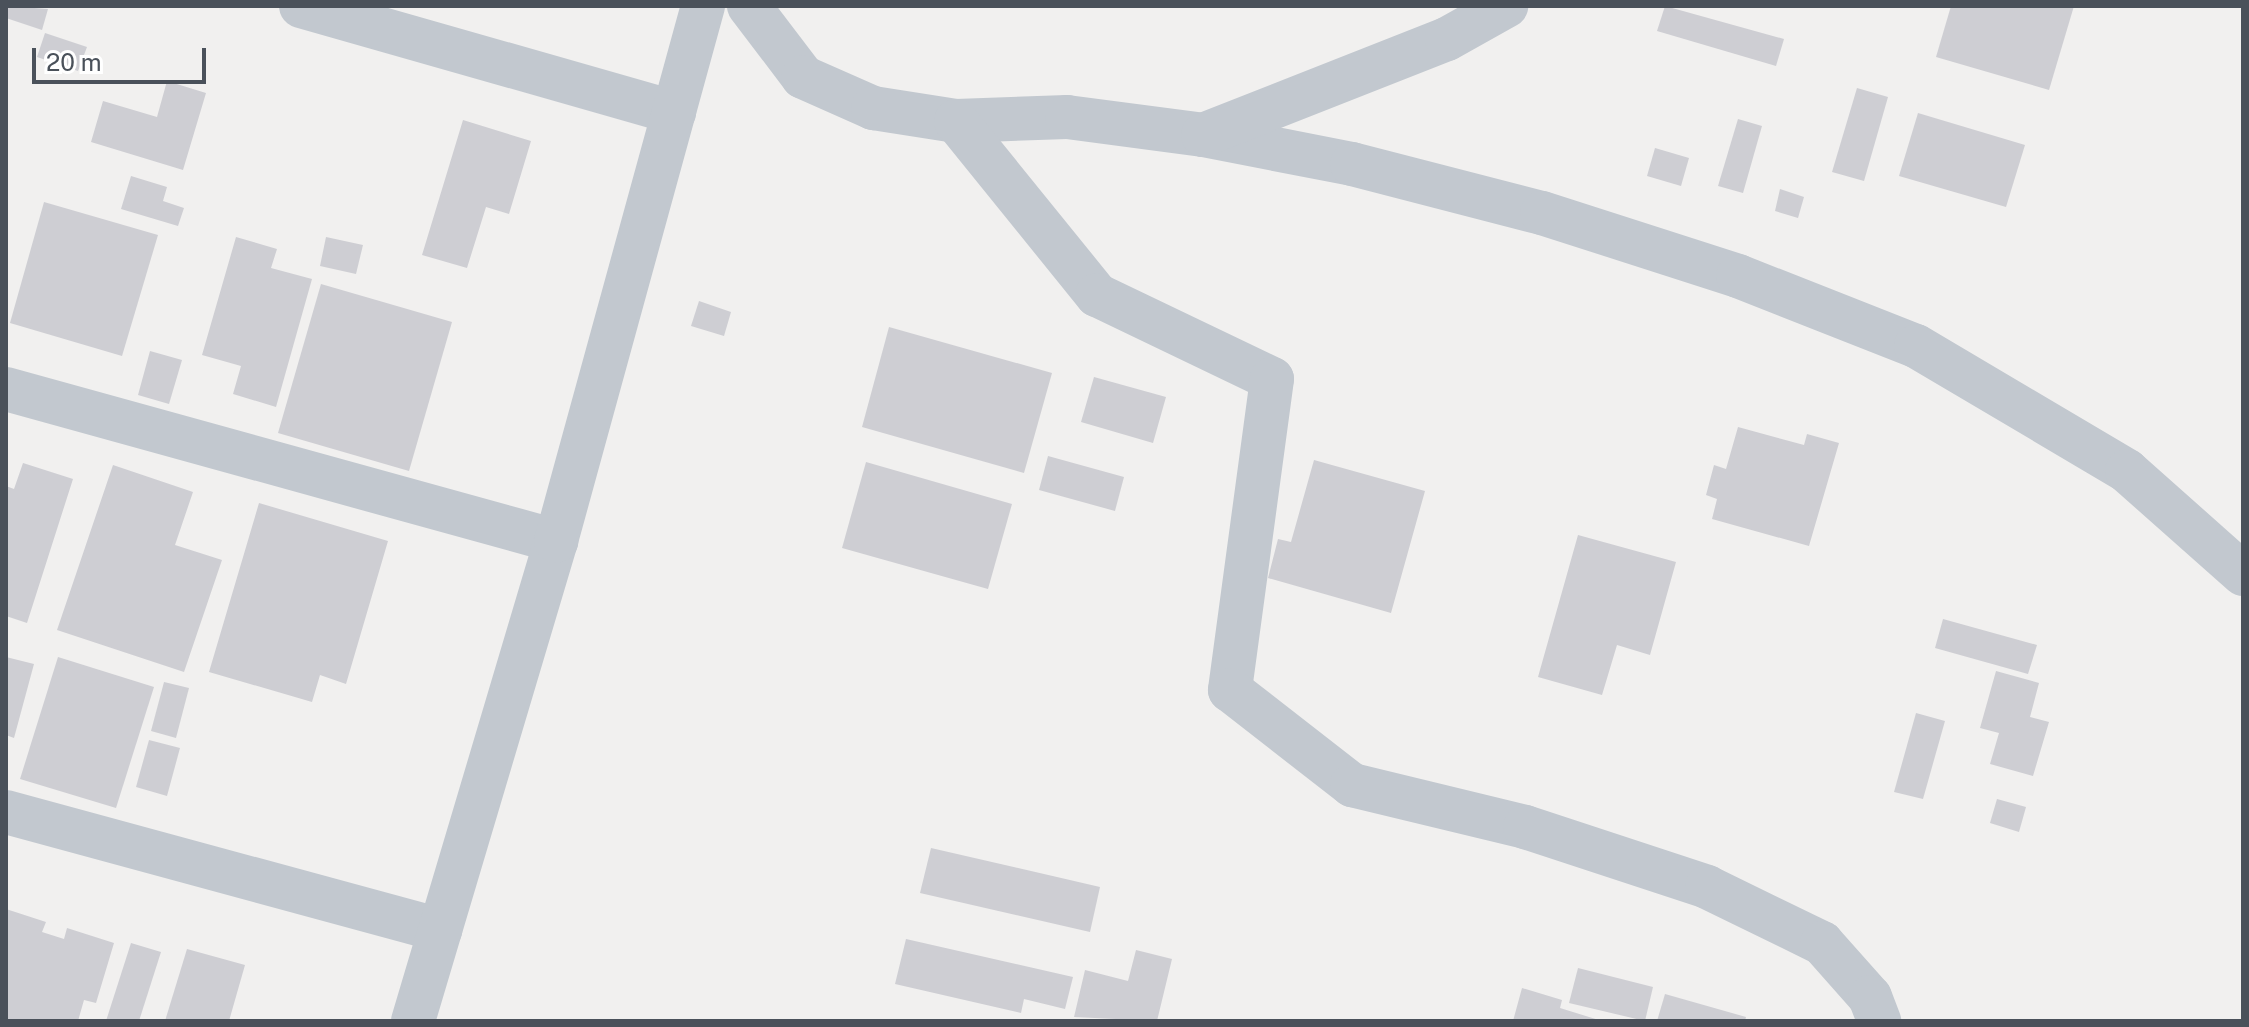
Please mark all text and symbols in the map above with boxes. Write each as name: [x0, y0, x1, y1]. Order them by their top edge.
scale bar: [36, 32, 210, 82]
text: 20 m: [46, 48, 102, 76]

